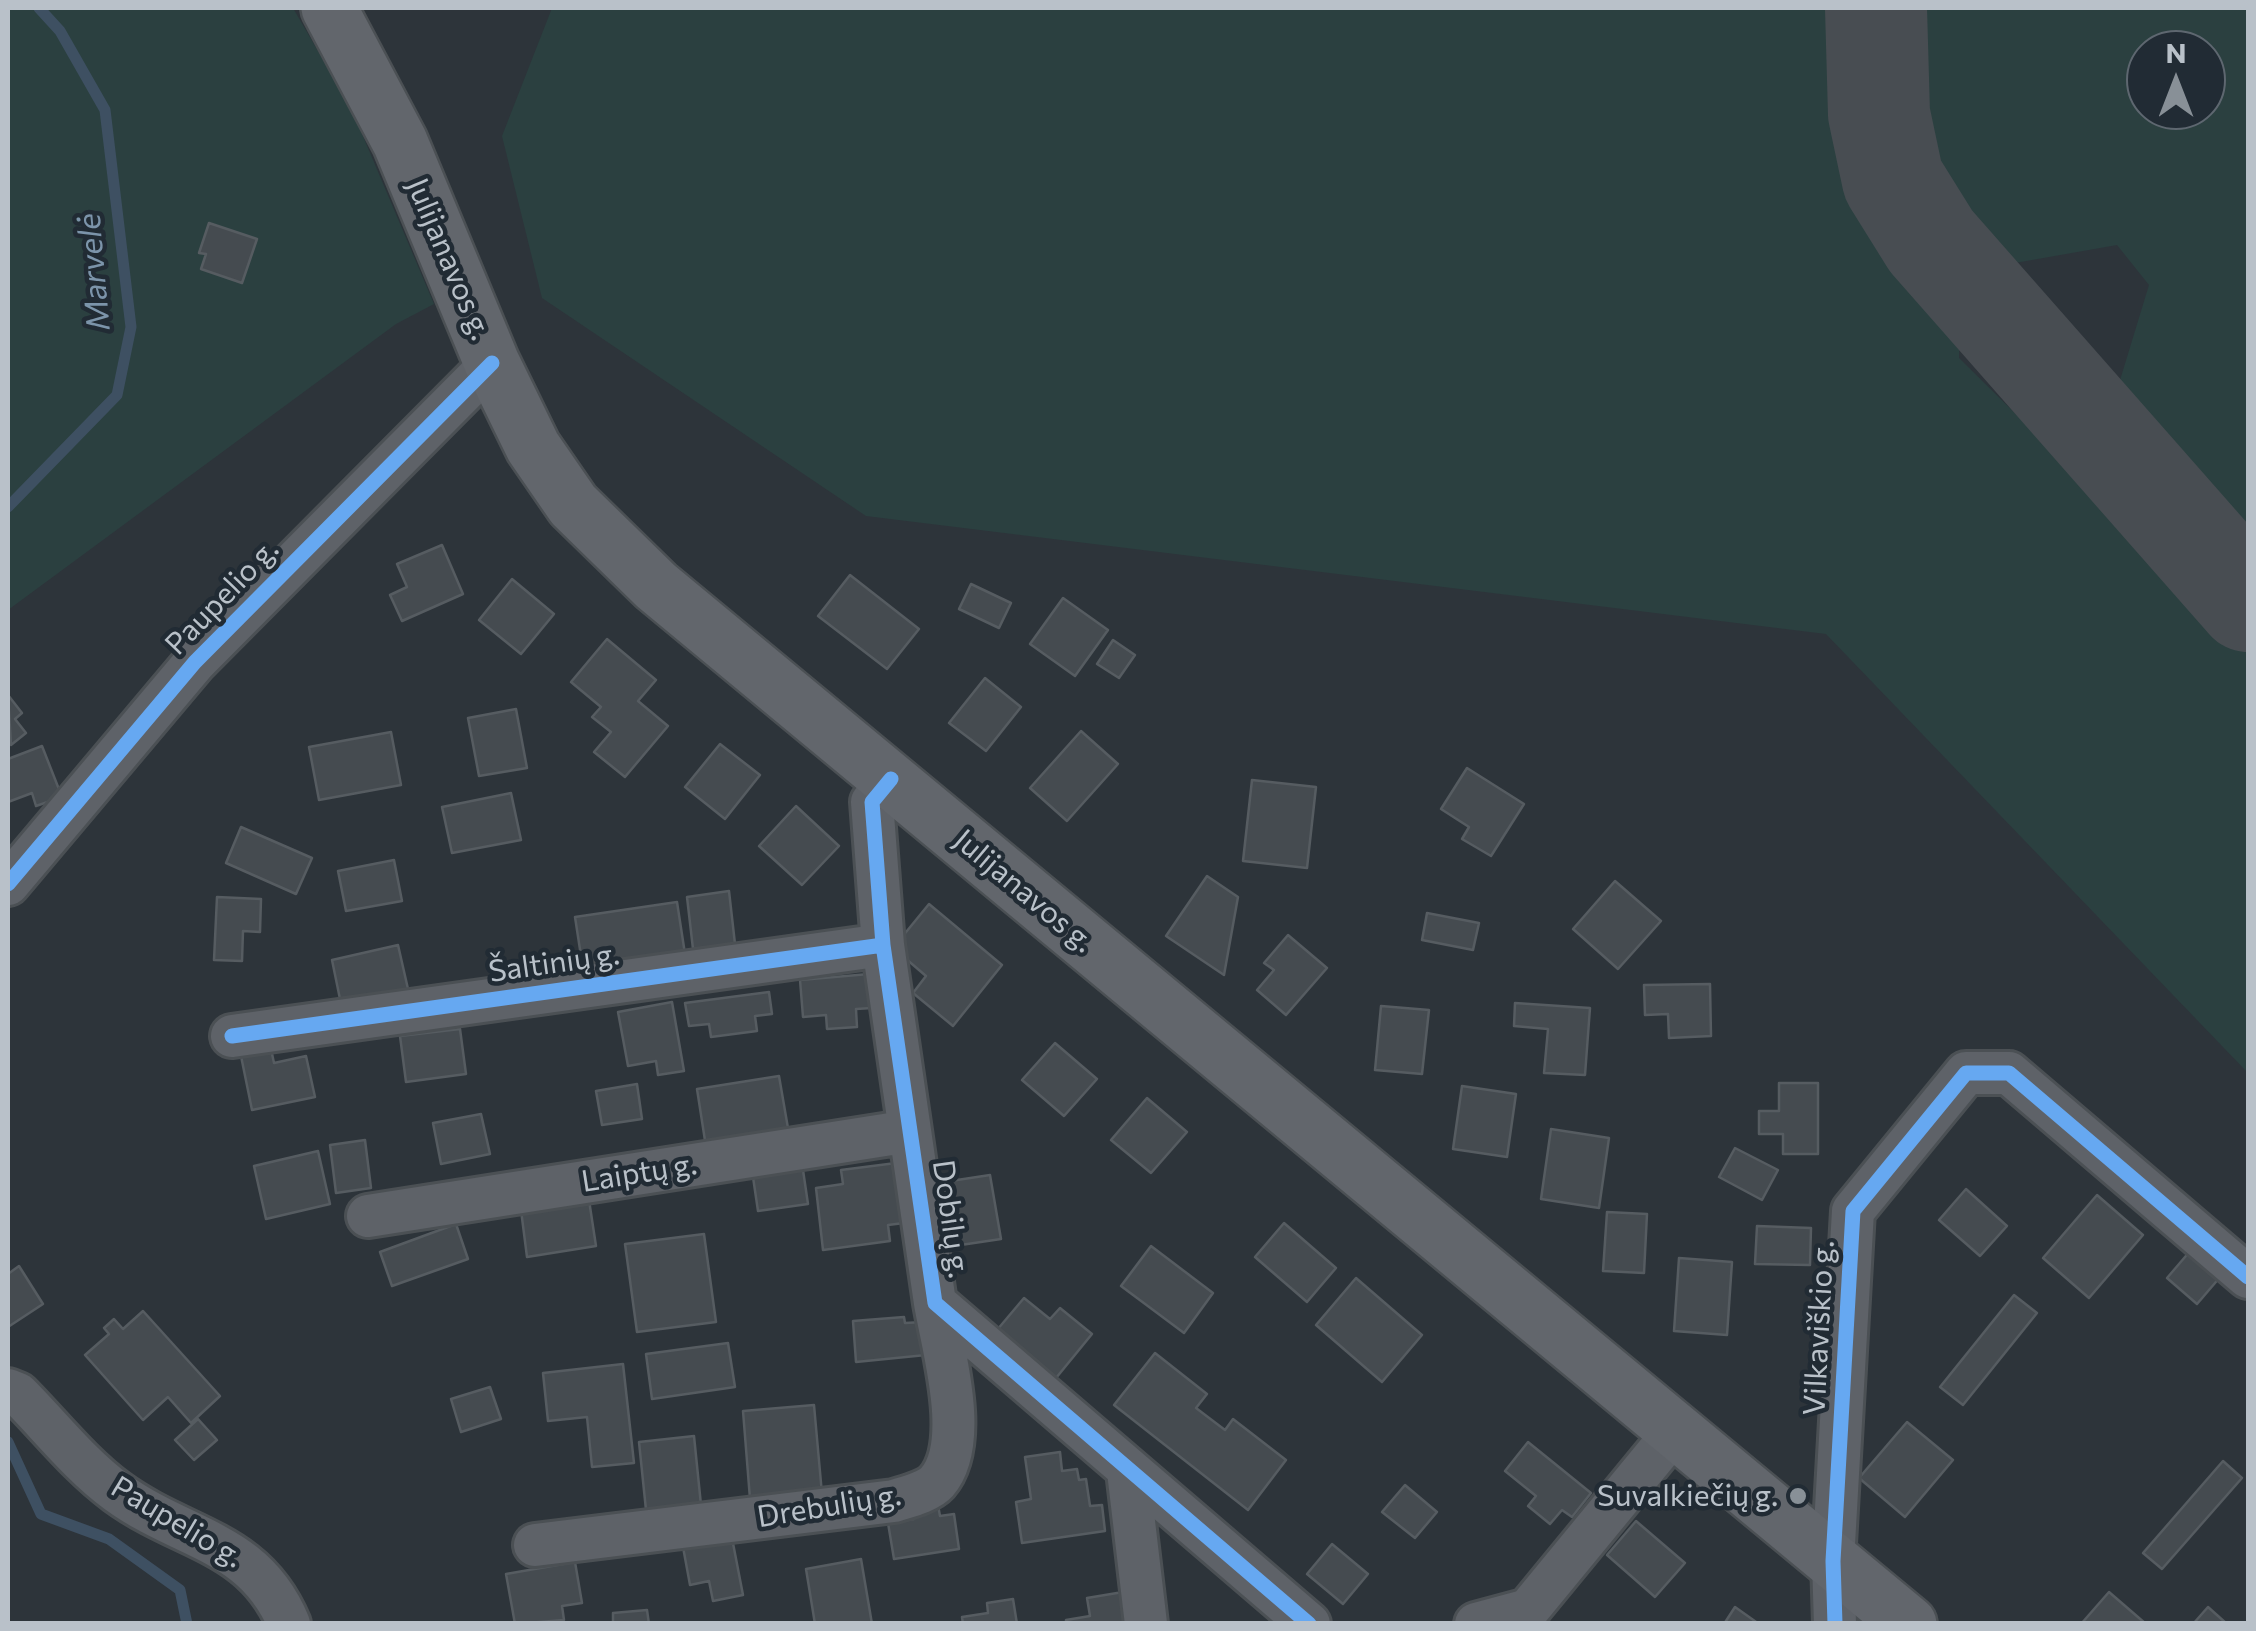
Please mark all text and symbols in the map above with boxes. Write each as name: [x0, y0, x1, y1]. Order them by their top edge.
north arrow: [2126, 30, 2226, 130]
text: N: [2166, 35, 2187, 69]
street label: Julijanavos g.: [399, 173, 499, 345]
water label: Marvelė: [70, 212, 118, 332]
street label: Paupelio g.: [158, 532, 286, 662]
street label: Julijanavos g.: [947, 822, 1101, 960]
street label: Šaltinių g.: [486, 936, 622, 990]
street label: Laiptų g.: [579, 1146, 699, 1200]
street label: Dobilų g.: [925, 1158, 977, 1280]
street label: Vilkaviškio g.: [1796, 1240, 1842, 1416]
street label: Paupelio g.: [105, 1469, 249, 1575]
street label: Drebulių g.: [755, 1477, 903, 1535]
place label: Suvalkiečių g.: [1597, 1478, 1778, 1514]
marker: Suvalkiečių g.: [1787, 1485, 1809, 1507]

